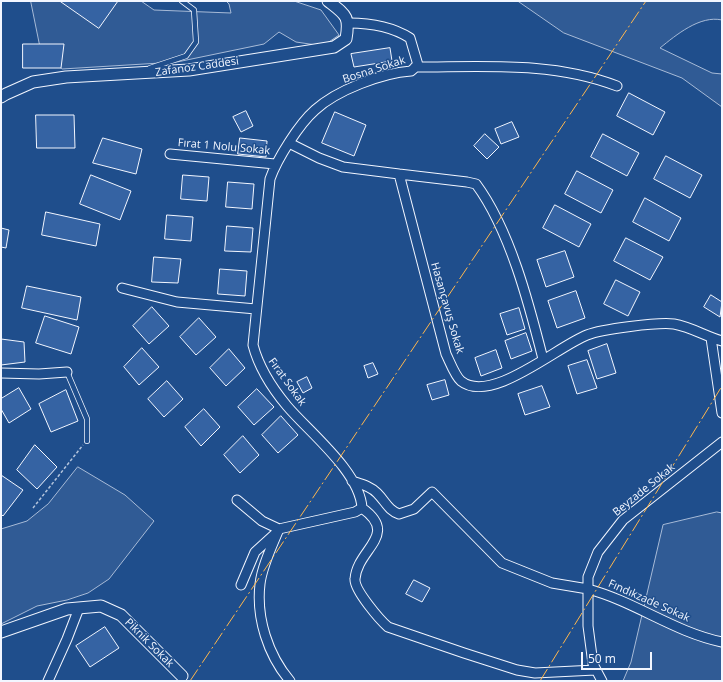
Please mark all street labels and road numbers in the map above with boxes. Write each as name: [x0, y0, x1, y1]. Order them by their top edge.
street label: Bosna Sokak: [341, 54, 407, 86]
street label: Zafanoz Caddesi: [154, 55, 240, 79]
street label: Fırat 1 Nolu Sokak: [177, 136, 271, 158]
street label: Hasançavuş Sokak: [428, 261, 466, 355]
street label: Fırat Sokak: [265, 355, 309, 409]
street label: Beyzade Sokak: [610, 461, 678, 519]
street label: Fındıkzade Sokak: [606, 577, 692, 625]
street label: Piknik Sokak: [122, 616, 176, 670]

